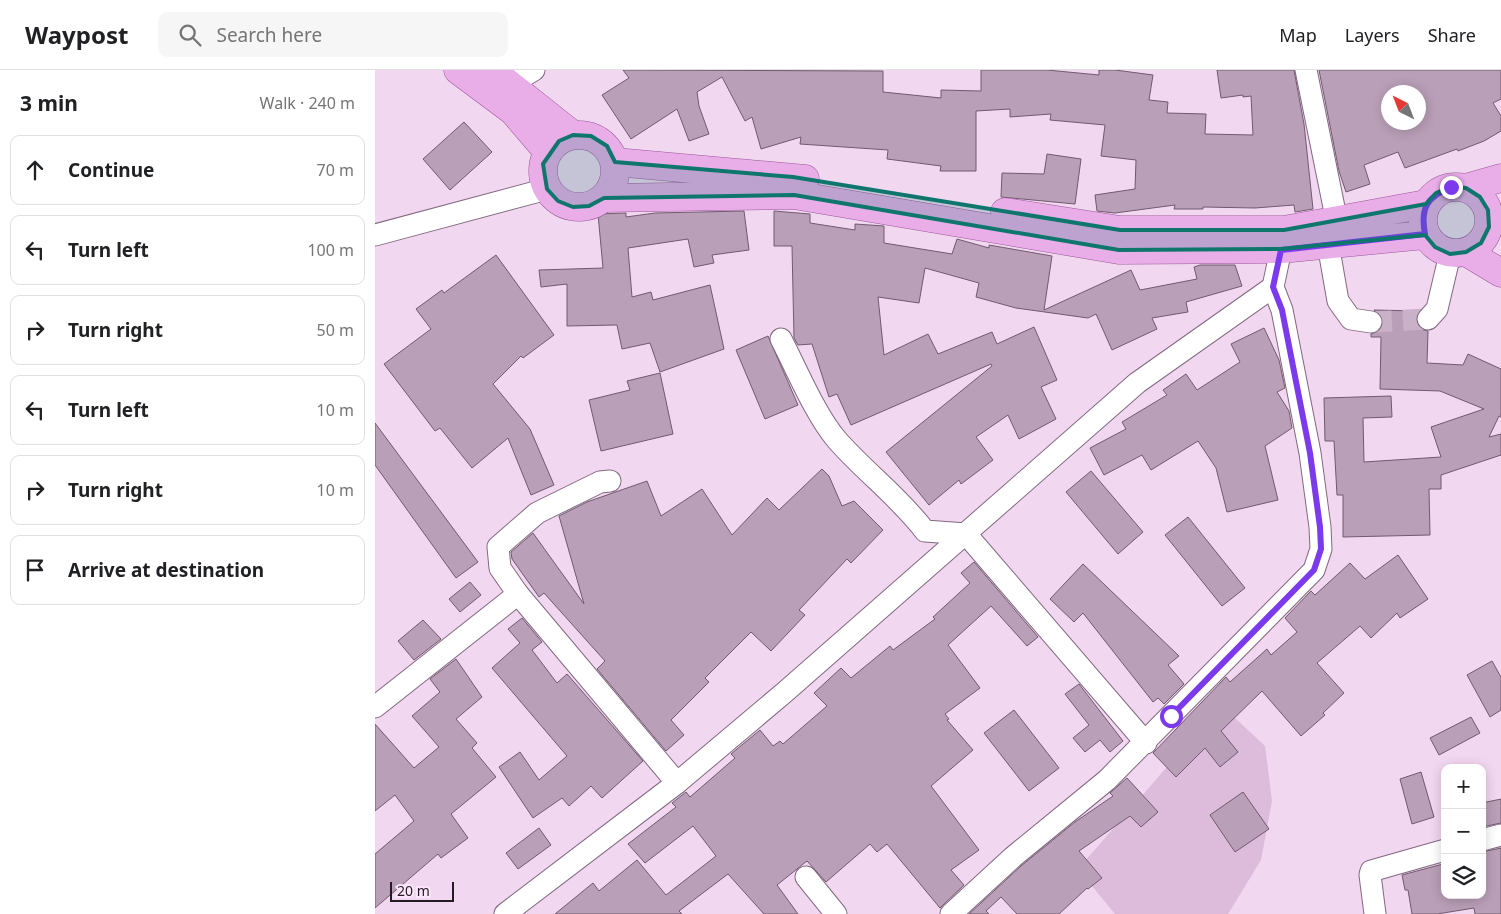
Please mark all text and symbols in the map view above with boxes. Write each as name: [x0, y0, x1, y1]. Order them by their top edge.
search box: [158, 12, 508, 57]
text: Waypost: [25, 18, 128, 51]
icon: search: [176, 21, 204, 49]
text: Search here: [216, 22, 322, 48]
text: Map: [1279, 23, 1317, 47]
text: Layers: [1345, 23, 1400, 47]
text: Share: [1428, 23, 1476, 47]
north arrow: [1381, 85, 1426, 130]
text: 3 min: [20, 89, 78, 117]
text: Walk · 240 m: [260, 92, 355, 114]
icon: ahead: [21, 156, 49, 184]
text: Continue: [68, 157, 154, 183]
text: 70 m: [317, 159, 354, 181]
route end: [1440, 176, 1463, 199]
icon: left: [21, 236, 49, 264]
text: Turn left: [68, 237, 149, 263]
text: 100 m: [307, 239, 354, 261]
icon: right: [21, 316, 49, 344]
text: Turn right: [68, 317, 163, 343]
text: 50 m: [317, 319, 354, 341]
icon: left: [21, 396, 49, 424]
text: Turn left: [68, 397, 149, 423]
text: 10 m: [317, 399, 354, 421]
icon: right: [21, 476, 49, 504]
text: Turn right: [68, 477, 163, 503]
text: 10 m: [317, 479, 354, 501]
icon: arrive: [21, 556, 49, 584]
text: Arrive at destination: [68, 557, 264, 583]
route start: [1160, 705, 1183, 728]
map controls: [1441, 764, 1486, 899]
button: +: [1441, 764, 1486, 809]
button: −: [1441, 809, 1486, 854]
button: layers: [1441, 854, 1486, 899]
scale bar: [390, 879, 454, 902]
text: 20 m: [397, 881, 430, 900]

